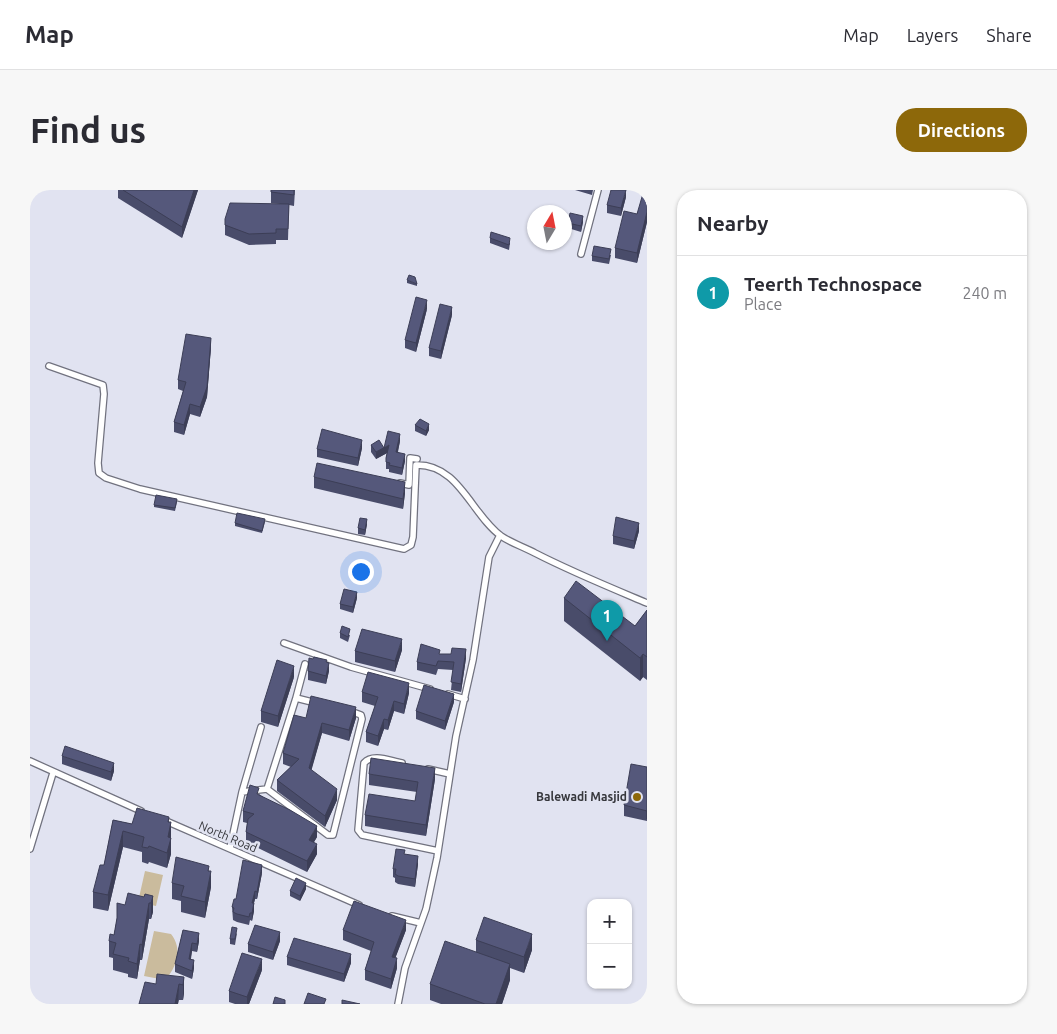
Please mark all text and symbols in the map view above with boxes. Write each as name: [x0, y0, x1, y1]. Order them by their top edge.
text: Map: [25, 21, 74, 48]
text: Map: [843, 25, 879, 45]
text: Layers: [907, 25, 958, 45]
text: Share: [986, 25, 1032, 45]
button: Directions: [896, 108, 1027, 152]
text: Find us: [30, 110, 146, 150]
north arrow: [527, 205, 572, 250]
text: Nearby: [697, 211, 768, 235]
text: Teerth Technospace: [744, 273, 922, 295]
text: 1: [708, 284, 718, 302]
text: 240 m: [962, 284, 1007, 302]
text: Place: [744, 295, 782, 313]
your location: [348, 559, 374, 585]
pin: 1: [591, 600, 623, 641]
place label: Balewadi Masjid: [536, 790, 627, 803]
marker: Balewadi Masjid: [631, 791, 643, 803]
street label: North Road: [197, 818, 259, 855]
map controls: [587, 899, 632, 989]
button: +: [587, 899, 632, 944]
button: −: [587, 944, 632, 989]

